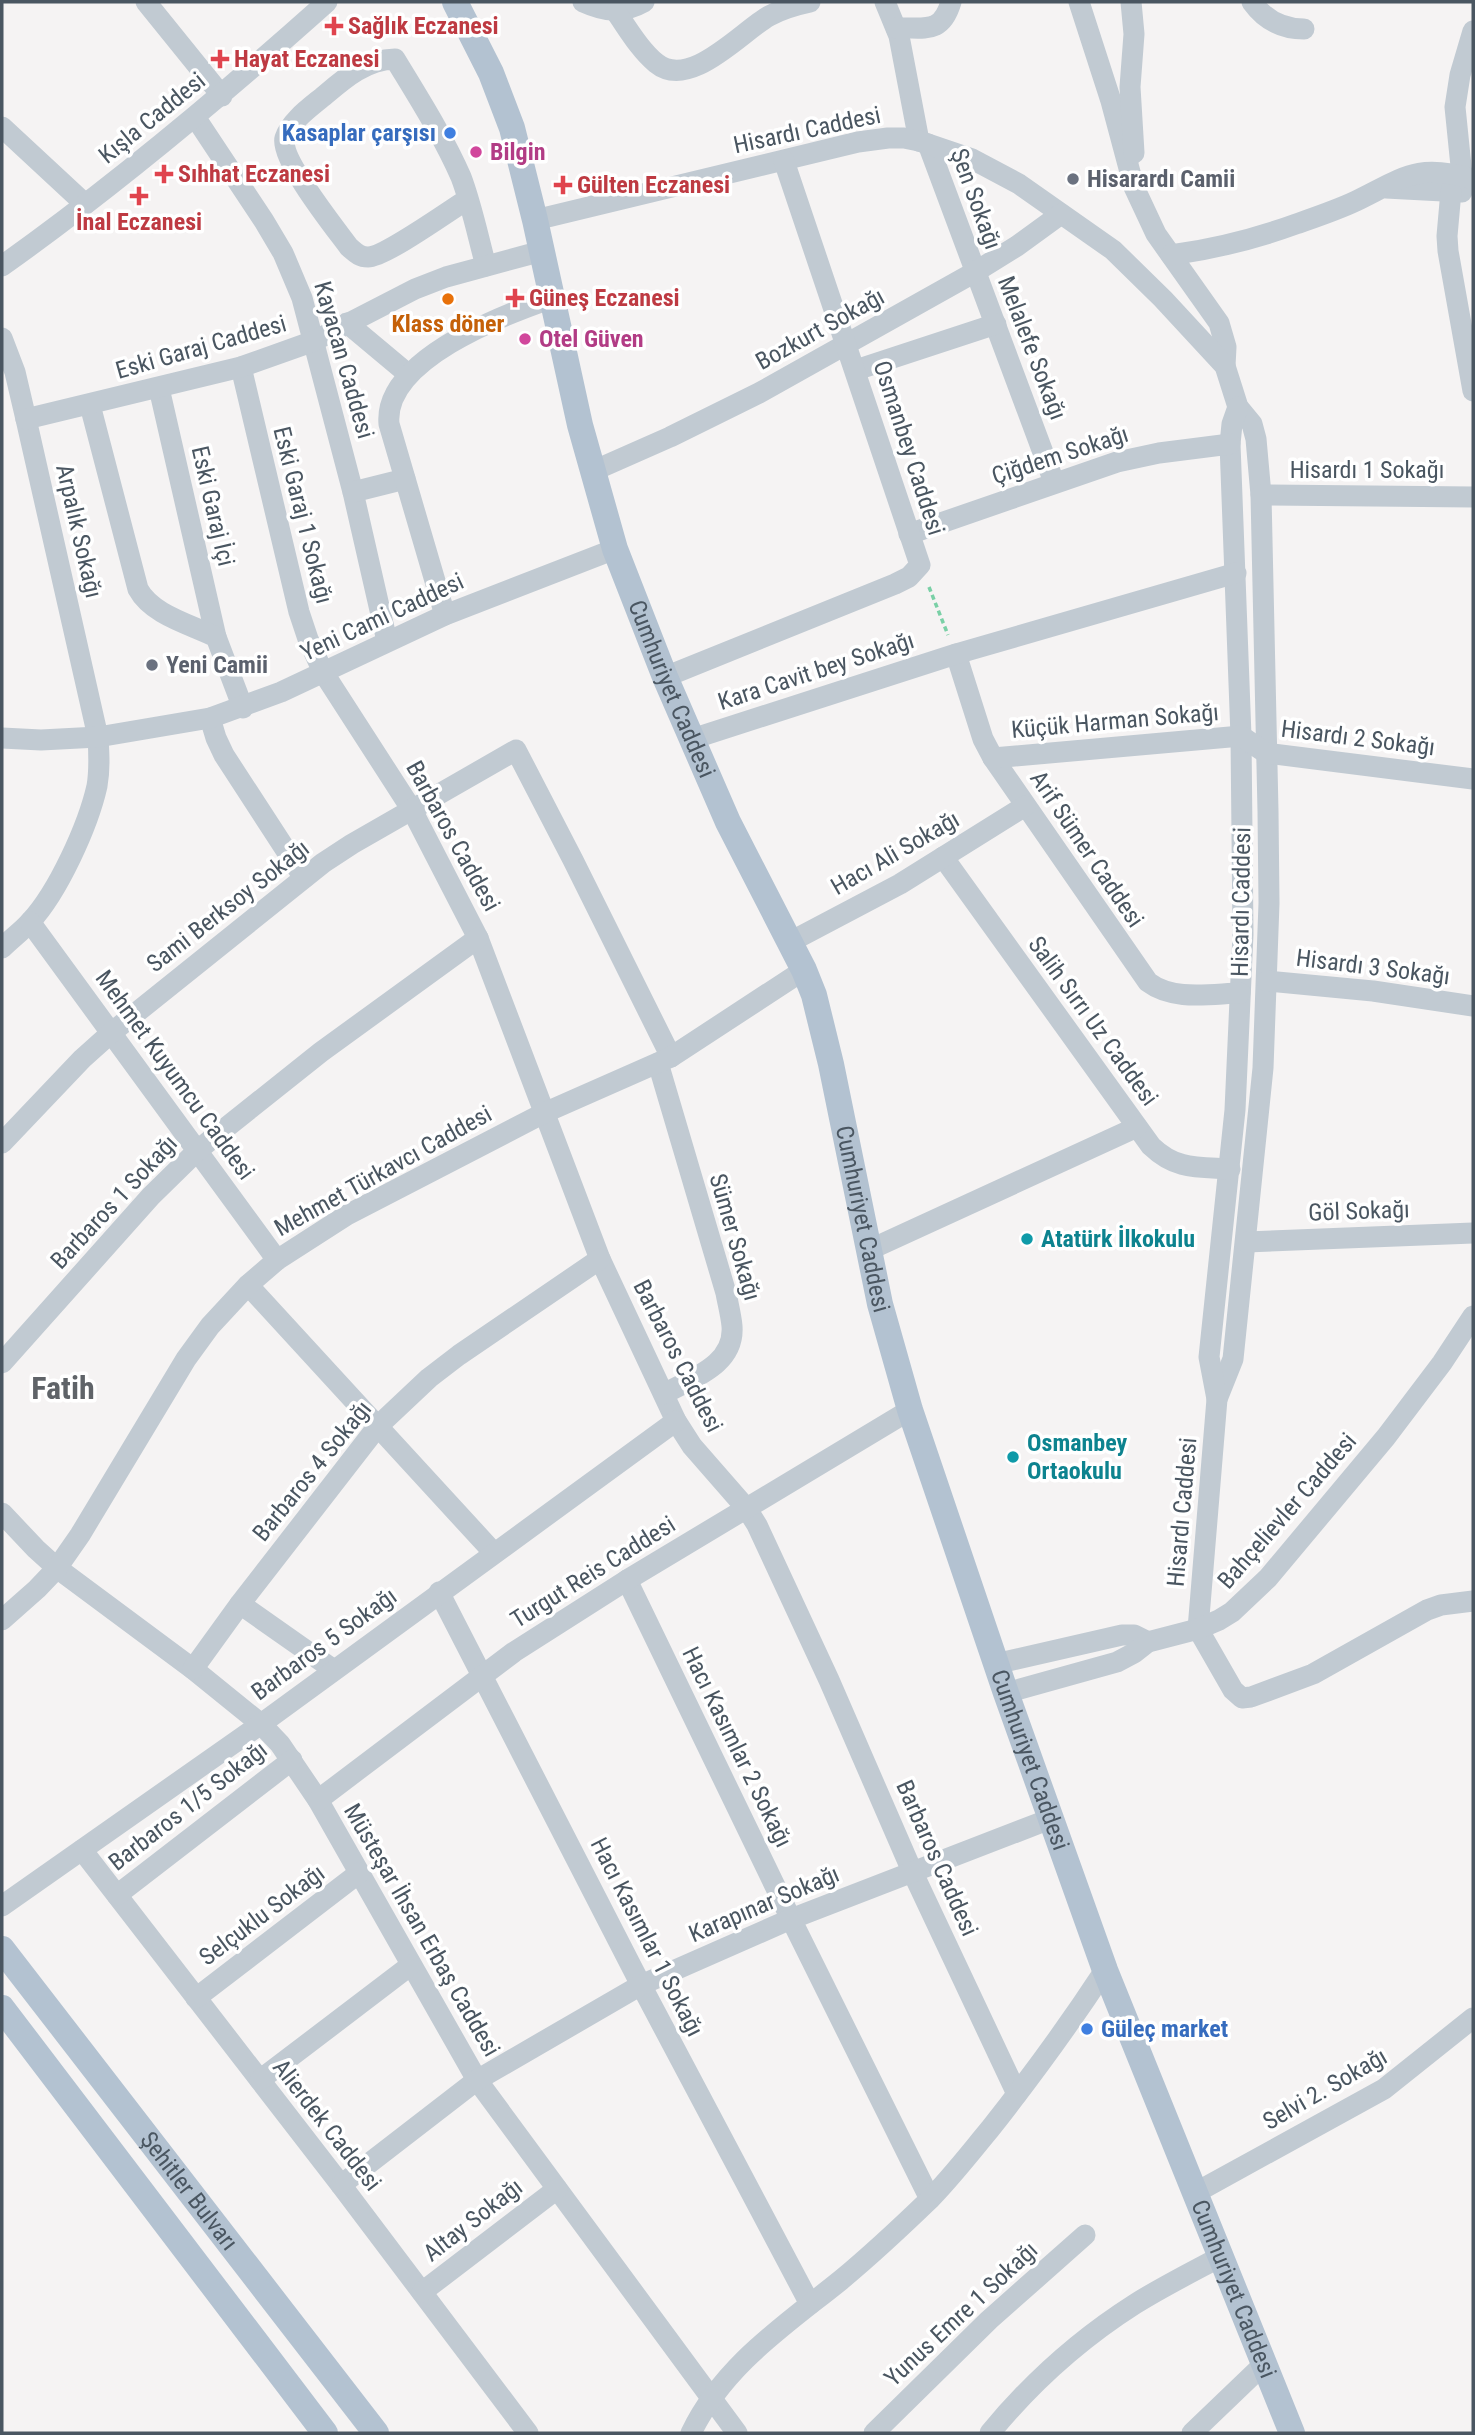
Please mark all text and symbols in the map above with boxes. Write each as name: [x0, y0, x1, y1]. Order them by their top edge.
place label: Sağlık Eczanesi: [348, 12, 499, 40]
marker: Sağlık Eczanesi: [326, 18, 342, 34]
place label: Hayat Eczanesi: [234, 45, 380, 73]
marker: Hayat Eczanesi: [212, 51, 228, 67]
street label: Kışla Caddesi: [93, 67, 211, 169]
street label: Hisardı Caddesi: [731, 101, 883, 159]
place label: Kasaplar çarşısı: [282, 119, 436, 147]
marker: Kasaplar çarşısı: [442, 125, 458, 141]
place label: Bilgin: [490, 138, 546, 166]
marker: Bilgin: [468, 144, 484, 160]
street label: Şen Sokağı: [945, 145, 1007, 253]
place label: Sıhhat Eczanesi: [178, 160, 330, 188]
place label: Hisarardı Camii: [1087, 165, 1235, 193]
marker: Sıhhat Eczanesi: [156, 166, 172, 182]
place label: Gülten Eczanesi: [577, 171, 730, 199]
marker: Hisarardı Camii: [1065, 171, 1081, 187]
marker: Gülten Eczanesi: [555, 177, 571, 193]
marker: İnal Eczanesi: [131, 188, 147, 204]
place label: İnal Eczanesi: [76, 208, 202, 236]
street label: Melalefe Sokağı: [992, 272, 1072, 424]
street label: Kayacan Caddesi: [308, 278, 380, 442]
street label: Bozkurt Sokağı: [751, 282, 889, 376]
place label: Güneş Eczanesi: [529, 284, 680, 312]
marker: Güneş Eczanesi: [507, 290, 523, 306]
marker: Klass döner: [440, 291, 456, 307]
street label: Eski Garaj Caddesi: [112, 309, 290, 385]
place label: Klass döner: [391, 310, 505, 338]
place label: Otel Güven: [539, 325, 644, 353]
marker: Otel Güven: [517, 331, 533, 347]
street label: Osmanbey Caddesi: [868, 357, 950, 539]
street label: Çiğdem Sokağı: [988, 420, 1132, 490]
street label: Eski Garaj 1 Sokağı: [267, 424, 339, 606]
street label: Eski Garaj İçi: [186, 443, 240, 569]
street label: Hisardı 1 Sokağı: [1290, 456, 1444, 484]
street label: Arpalık Sokağı: [50, 461, 108, 601]
street label: Yeni Cami Caddesi: [296, 567, 468, 667]
street label: Cumhuriyet Caddesi: [622, 596, 721, 782]
street label: Kara Cavit bey Sokağı: [714, 626, 918, 716]
place label: Yeni Camii: [166, 651, 268, 679]
marker: Yeni Camii: [144, 657, 160, 673]
street label: Küçük Harman Sokağı: [1010, 698, 1220, 744]
street label: Hisardı 2 Sokağı: [1280, 715, 1436, 761]
street label: Barbaros Caddesi: [400, 756, 506, 916]
street label: Arif Sümer Caddesi: [1024, 765, 1150, 933]
street label: Hacı Ali Sokağı: [826, 805, 964, 901]
street label: Hisardı Caddesi: [1226, 827, 1256, 977]
street label: Sami Berksoy Sokağı: [141, 834, 315, 978]
street label: Salih Sırrı Uz Caddesi: [1022, 931, 1164, 1111]
street label: Hisardı 3 Sokağı: [1295, 944, 1451, 990]
street label: Mehmet Kuyumcu Caddesi: [90, 965, 260, 1185]
street label: Mehmet Türkavcı Caddesi: [270, 1100, 496, 1242]
street label: Cumhuriyet Caddesi: [830, 1123, 896, 1315]
street label: Barbaros 1 Sokağı: [45, 1129, 183, 1275]
street label: Sümer Sokağı: [704, 1170, 766, 1304]
street label: Göl Sokağı: [1308, 1195, 1410, 1227]
place label: Atatürk İlkokulu: [1041, 1225, 1195, 1253]
marker: Atatürk İlkokulu: [1019, 1231, 1035, 1247]
street label: Barbaros Caddesi: [628, 1275, 728, 1437]
district label: Fatih: [31, 1369, 95, 1407]
street label: Barbaros 4 Sokağı: [247, 1395, 377, 1547]
street label: Bahçelievler Caddesi: [1212, 1427, 1362, 1595]
place label: Osmanbey Ortaokulu: [1027, 1429, 1128, 1485]
street label: Hisardı Caddesi: [1162, 1436, 1202, 1588]
marker: Osmanbey Ortaokulu: [1005, 1449, 1021, 1465]
street label: Turgut Reis Caddesi: [506, 1510, 680, 1634]
street label: Barbaros 5 Sokağı: [246, 1582, 402, 1706]
street label: Hacı Kasımlar 2 Sokağı: [676, 1642, 798, 1852]
street label: Cumhuriyet Caddesi: [985, 1666, 1075, 1854]
street label: Barbaros 1/5 Sokağı: [103, 1735, 273, 1877]
street label: Barbaros Caddesi: [890, 1776, 984, 1940]
street label: Müsteşar İhsan Erbaş Caddesi: [338, 1799, 506, 2061]
street label: Hacı Kasımlar 1 Sokağı: [585, 1833, 709, 2041]
street label: Selçuklu Sokağı: [194, 1859, 330, 1971]
street label: Karapınar Sokağı: [685, 1860, 843, 1948]
place label: Güleç market: [1101, 2015, 1228, 2043]
marker: Güleç market: [1079, 2021, 1095, 2037]
street label: Selvi 2. Sokağı: [1258, 2042, 1392, 2136]
street label: Alierdek Caddesi: [267, 2054, 387, 2196]
street label: Şehitler Bulvarı: [135, 2126, 244, 2256]
street label: Altay Sokağı: [418, 2173, 528, 2267]
street label: Cumhuriyet Caddesi: [1185, 2196, 1282, 2382]
street label: Yunus Emre 1 Sokağı: [879, 2236, 1043, 2392]

